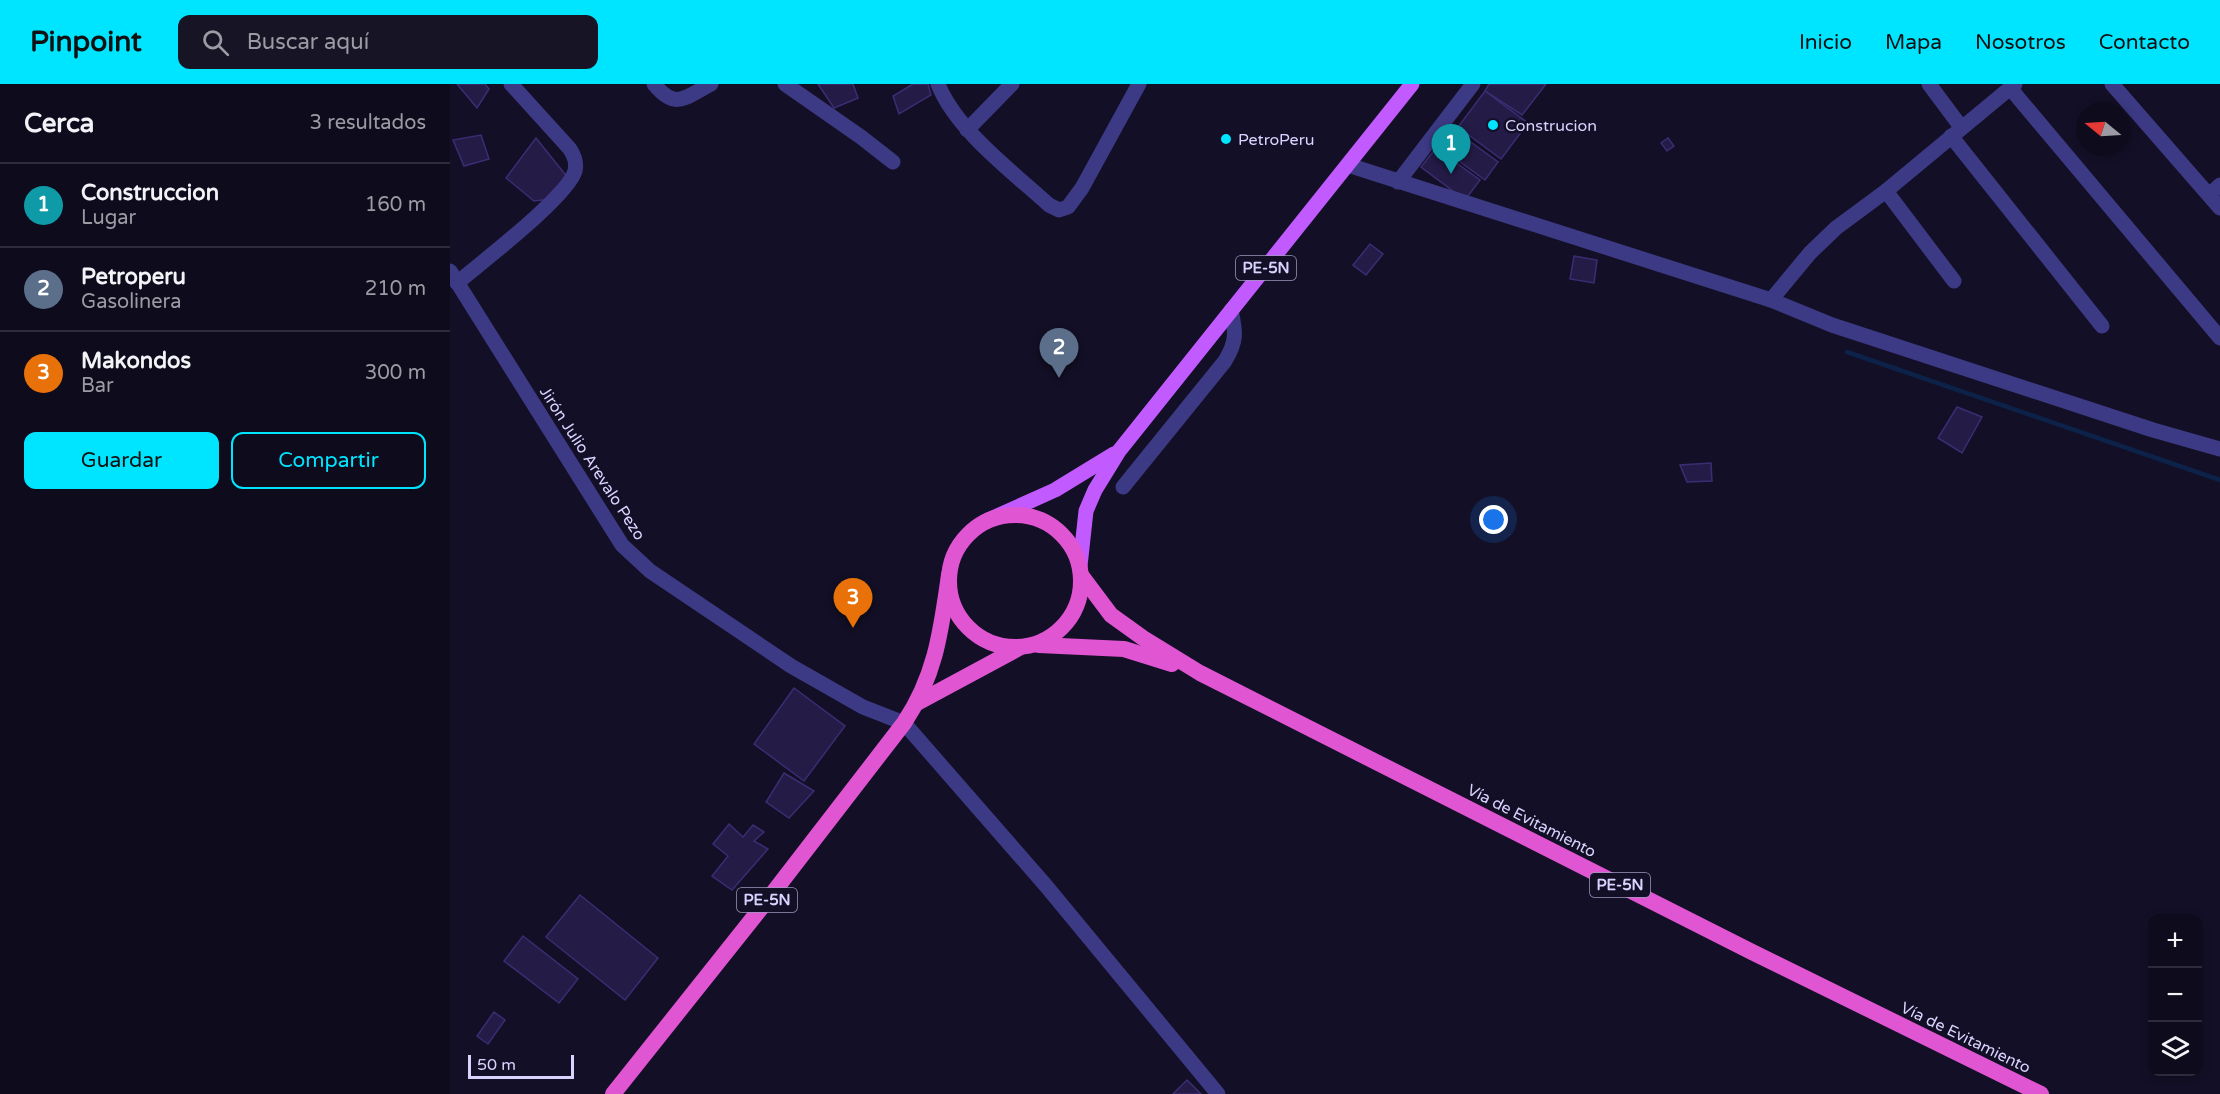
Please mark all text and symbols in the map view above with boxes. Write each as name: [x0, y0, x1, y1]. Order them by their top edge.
search box: [178, 15, 598, 69]
text: Pinpoint: [30, 25, 142, 59]
icon: search: [199, 26, 232, 59]
text: Buscar aquí: [247, 29, 369, 55]
text: Inicio: [1799, 30, 1852, 55]
text: Mapa: [1885, 30, 1942, 55]
text: Nosotros: [1975, 30, 2066, 55]
text: Contacto: [2099, 30, 2190, 55]
north arrow: [2076, 102, 2130, 156]
text: Cerca: [24, 108, 94, 139]
text: 3 resultados: [310, 111, 426, 135]
place label: Construcion: [1505, 116, 1597, 136]
marker: Construcion: [1486, 118, 1500, 132]
pin: 1: [1432, 124, 1470, 174]
place label: PetroPeru: [1238, 130, 1315, 150]
marker: PetroPeru: [1219, 132, 1233, 146]
text: Construccion: [81, 180, 219, 206]
text: 1: [37, 193, 50, 217]
text: 160 m: [365, 193, 426, 217]
text: Lugar: [81, 206, 136, 230]
road number: PE-5N: [1236, 256, 1296, 280]
text: Petroperu: [81, 264, 186, 290]
text: 2: [37, 277, 50, 301]
text: 210 m: [365, 277, 426, 301]
text: Gasolinera: [81, 290, 182, 314]
pin: 2: [1040, 328, 1078, 378]
text: Makondos: [81, 348, 191, 374]
text: 3: [37, 361, 50, 385]
text: 300 m: [365, 361, 426, 385]
text: Bar: [81, 374, 114, 398]
street label: Jirón Julio Arevalo Pezo: [535, 383, 649, 544]
button: Guardar: [24, 432, 219, 489]
button: Compartir: [231, 432, 426, 489]
your location: [1479, 505, 1508, 534]
pin: 3: [834, 578, 872, 628]
street label: Vía de Evitamiento: [1464, 780, 1599, 862]
road number: PE-5N: [1590, 873, 1650, 897]
road number: PE-5N: [737, 888, 797, 912]
map controls: [2148, 914, 2202, 1076]
button: +: [2148, 914, 2202, 968]
button: −: [2148, 968, 2202, 1022]
street label: Vía de Evitamiento: [1897, 998, 2034, 1078]
button: layers: [2148, 1022, 2202, 1076]
scale bar: [468, 1052, 574, 1080]
text: 50 m: [477, 1055, 516, 1075]

